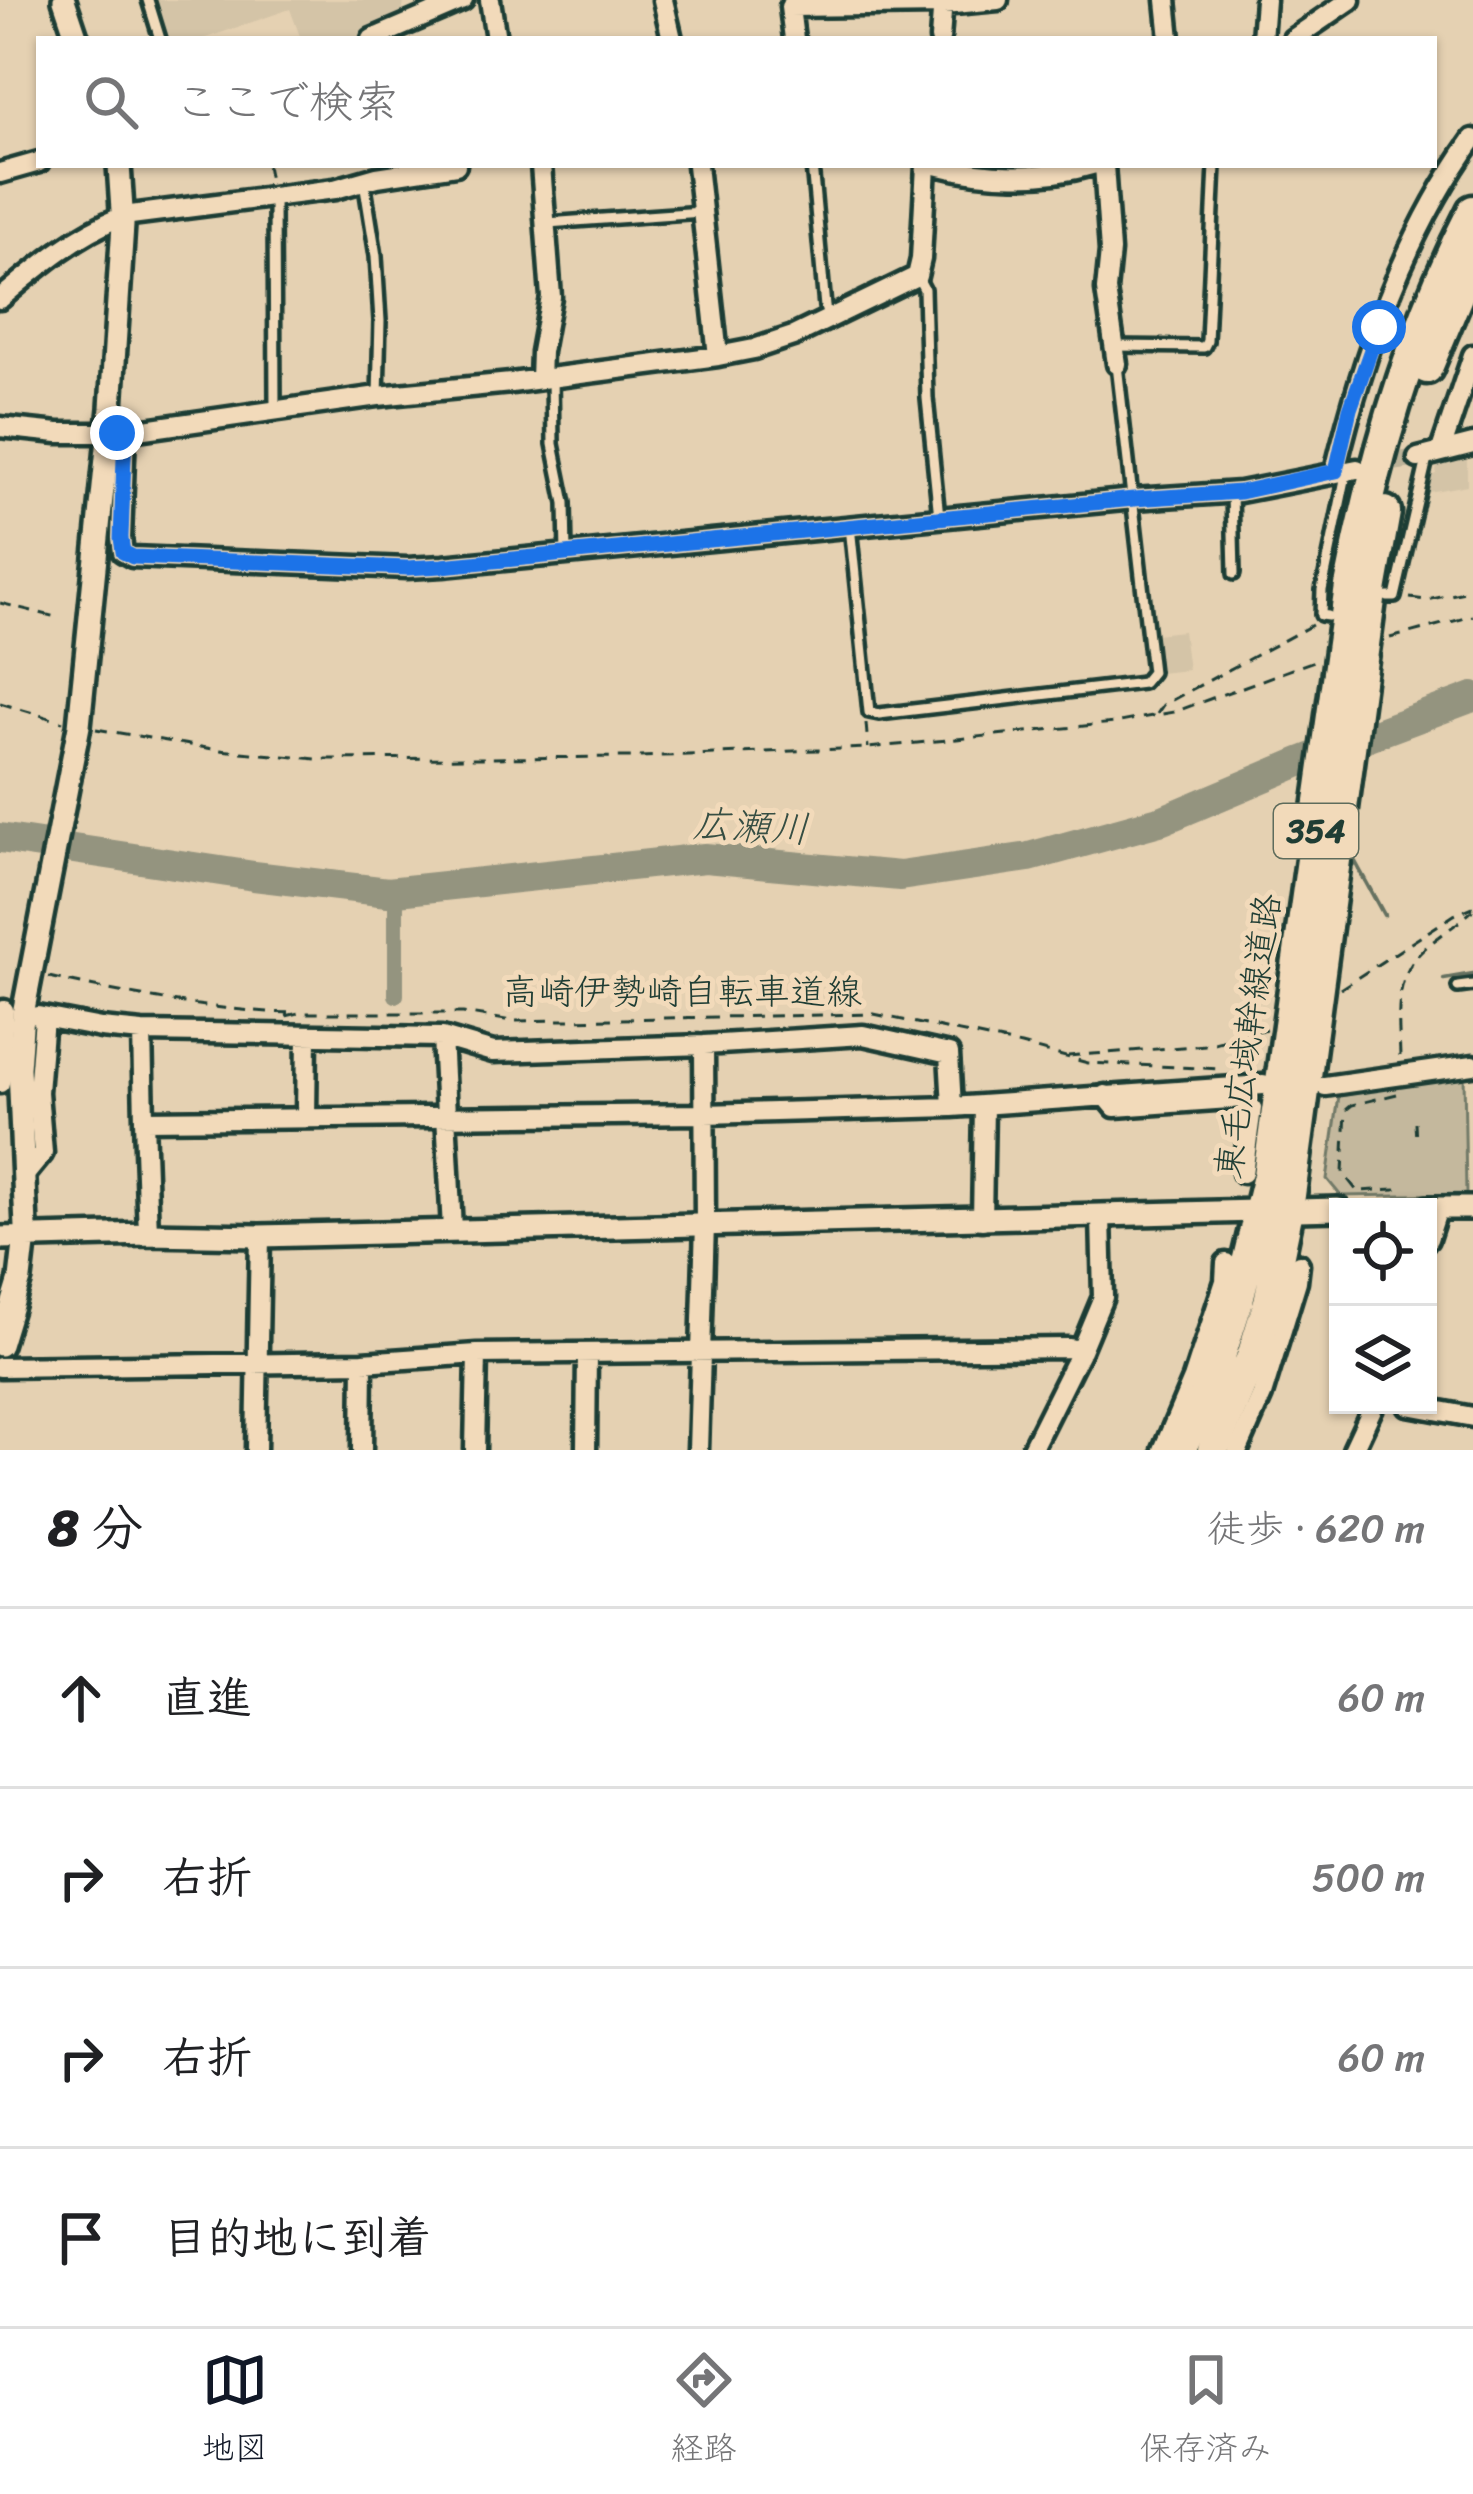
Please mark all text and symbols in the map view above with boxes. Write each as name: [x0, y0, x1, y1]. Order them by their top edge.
search box: [36, 36, 1437, 168]
text: ここで検索: [174, 62, 399, 142]
icon: search: [78, 69, 144, 135]
route start: [1352, 300, 1406, 354]
route end: [90, 406, 144, 460]
water label: 広瀬川: [691, 788, 811, 864]
road number: 354: [1274, 804, 1358, 858]
street label: 東毛広域幹線道路: [1196, 889, 1300, 1183]
street label: 高崎伊勢崎自転車道線: [502, 960, 862, 1024]
map controls: [1329, 1198, 1437, 1414]
button: locate: [1329, 1198, 1437, 1306]
button: layers: [1329, 1306, 1437, 1414]
text: 8 分: [48, 1483, 143, 1573]
text: 徒歩 · 620 m: [1207, 1494, 1425, 1563]
text: 直進: [162, 1658, 252, 1738]
text: 60 m: [1338, 1663, 1425, 1732]
icon: ahead: [48, 1665, 114, 1731]
text: 右折: [162, 1838, 252, 1918]
text: 500 m: [1312, 1843, 1425, 1912]
icon: right: [48, 1845, 114, 1911]
text: 右折: [162, 2018, 252, 2098]
text: 60 m: [1338, 2023, 1425, 2092]
icon: right: [48, 2025, 114, 2091]
text: 目的地に到着: [162, 2198, 432, 2278]
icon: arrive: [48, 2205, 114, 2271]
tab: 地図: [202, 2347, 268, 2477]
tab: 経路: [671, 2347, 737, 2477]
tab: 保存済み: [1140, 2347, 1272, 2477]

